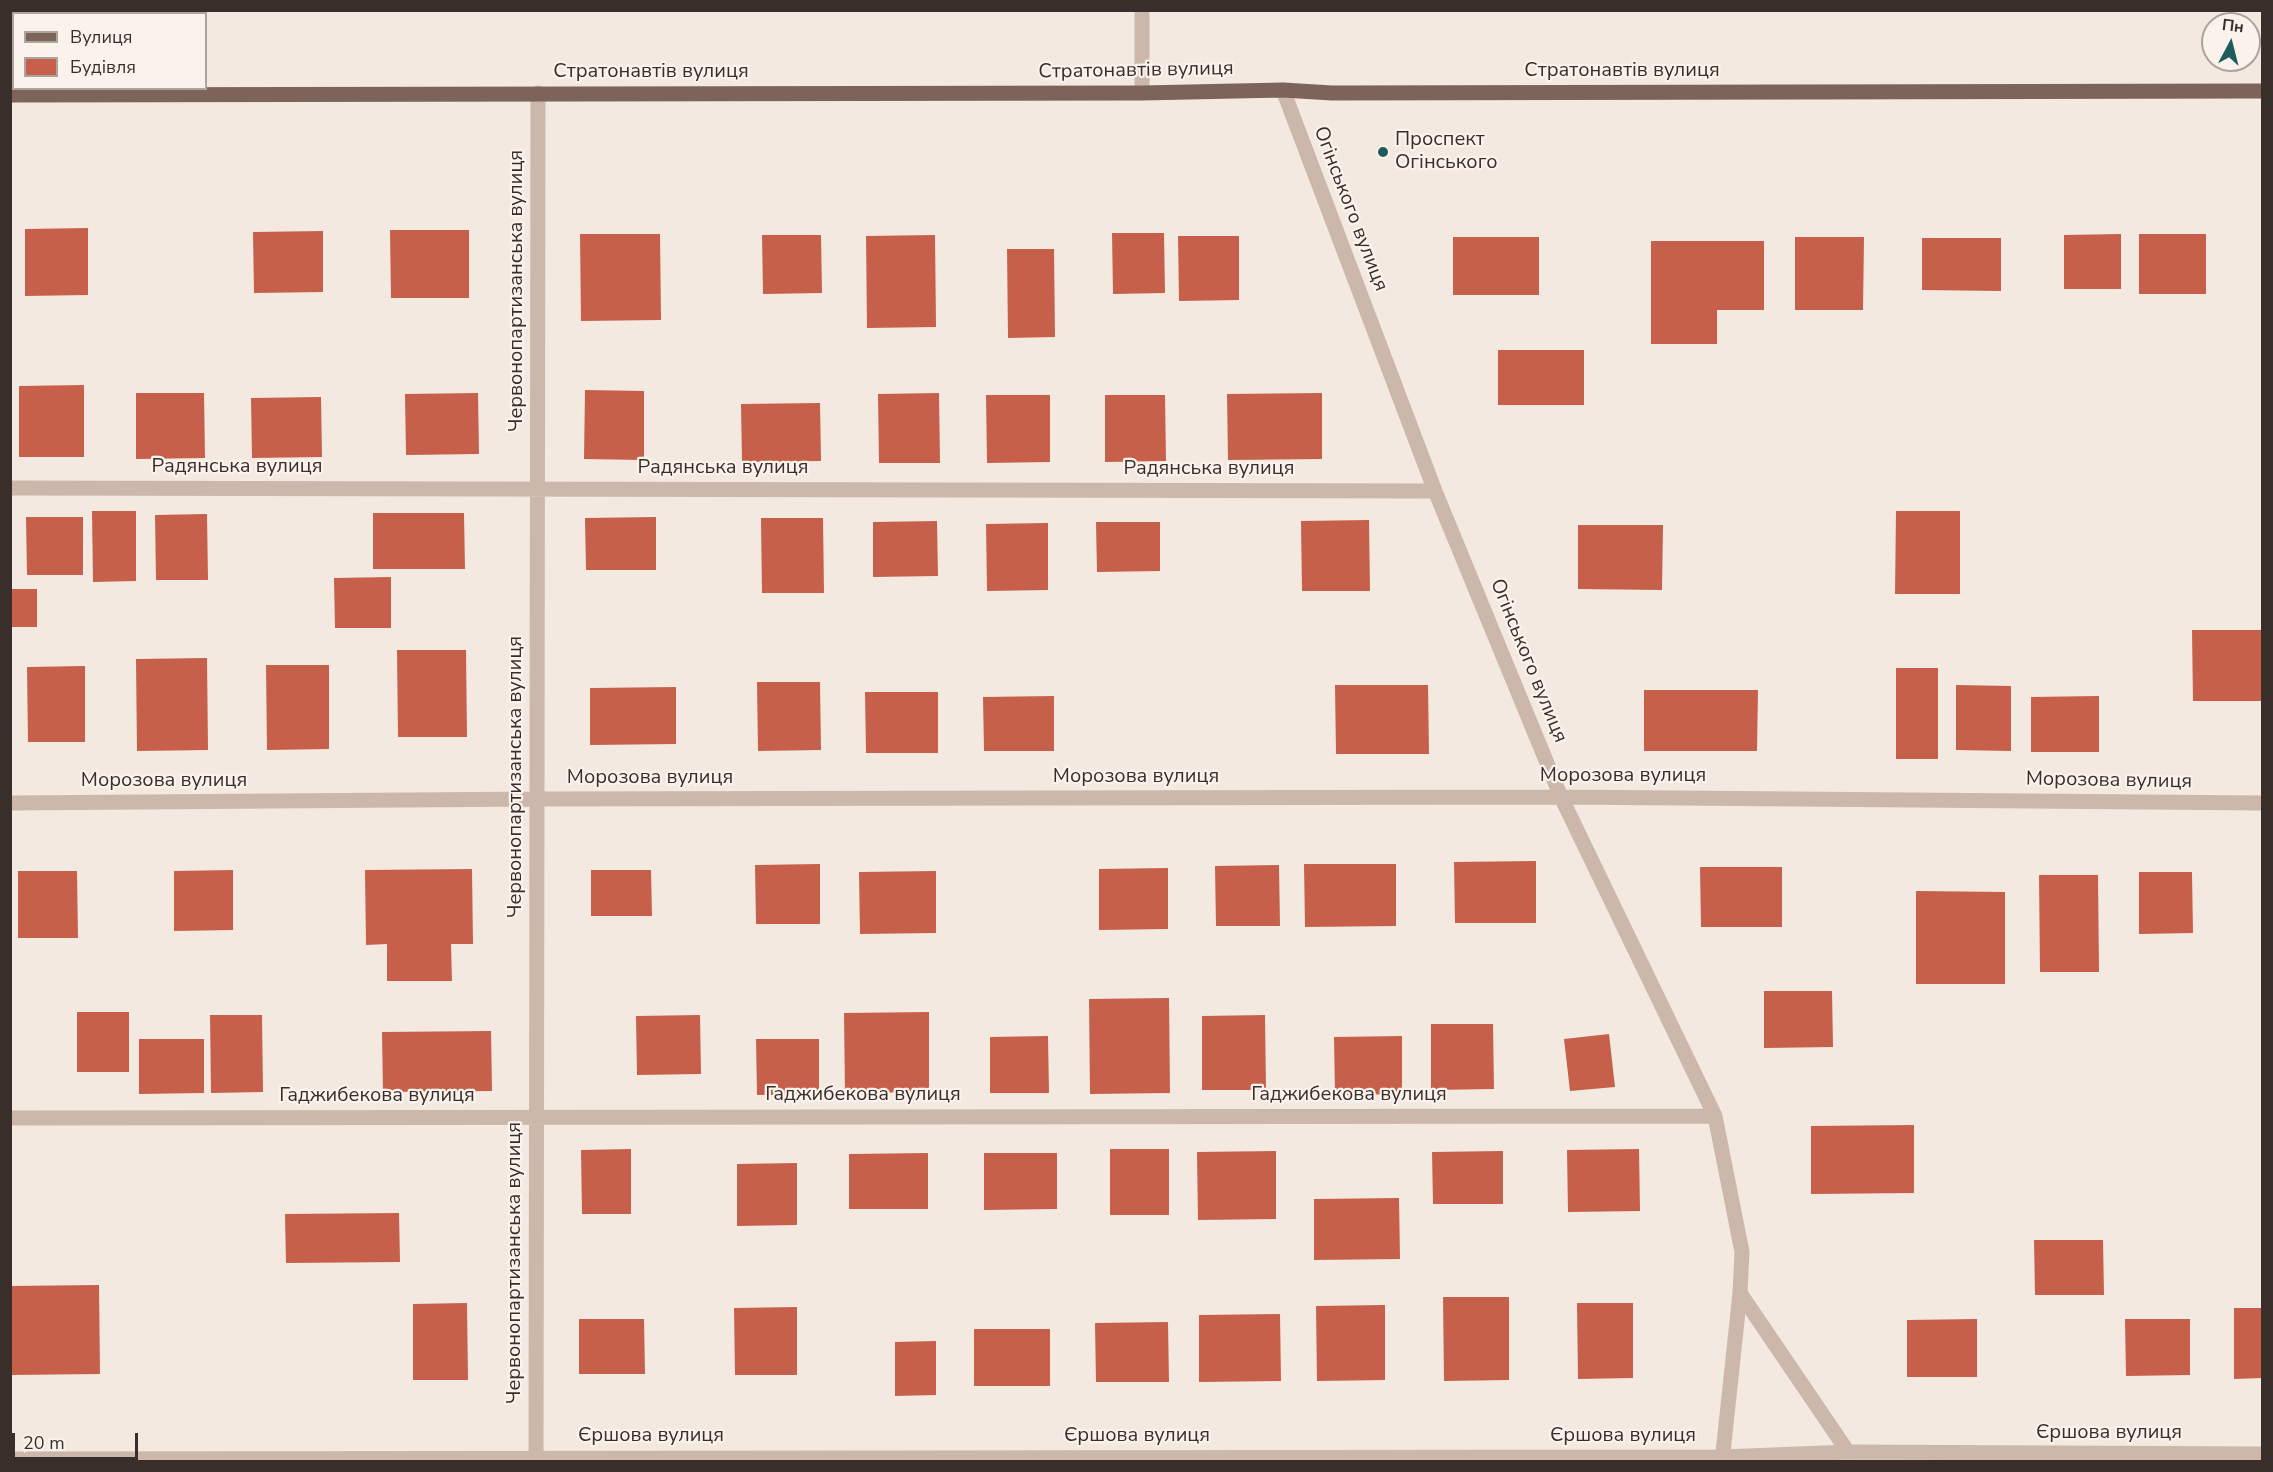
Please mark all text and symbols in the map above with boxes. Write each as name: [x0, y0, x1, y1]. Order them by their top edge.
legend: [12, 12, 207, 90]
north arrow: [2201, 12, 2261, 72]
text: Пн: [2221, 14, 2245, 38]
text: Вулиця: [70, 25, 132, 49]
text: Будівля: [70, 55, 136, 79]
street label: Стратонавтів вулиця: [1038, 57, 1234, 85]
street label: Стратонавтів вулиця: [1524, 59, 1720, 83]
street label: Стратонавтів вулиця: [553, 60, 749, 84]
street label: Огінського вулиця: [1308, 123, 1392, 295]
place label: Проспект Огінського: [1395, 128, 1498, 175]
marker: Проспект Огінського: [1376, 145, 1390, 159]
street label: Червонопартизанська вулиця: [505, 150, 529, 432]
street label: Радянська вулиця: [152, 455, 322, 479]
street label: Радянська вулиця: [638, 456, 808, 480]
street label: Радянська вулиця: [1124, 457, 1294, 481]
street label: Огінського вулиця: [1484, 576, 1572, 746]
street label: Червонопартизанська вулиця: [504, 636, 528, 918]
street label: Морозова вулиця: [1540, 764, 1706, 788]
street label: Морозова вулиця: [1053, 765, 1219, 789]
street label: Морозова вулиця: [567, 766, 733, 790]
street label: Морозова вулиця: [2026, 768, 2192, 794]
street label: Морозова вулиця: [81, 769, 247, 793]
street label: Гаджибекова вулиця: [765, 1083, 961, 1107]
street label: Гаджибекова вулиця: [1251, 1083, 1447, 1107]
street label: Гаджибекова вулиця: [279, 1084, 475, 1108]
street label: Червонопартизанська вулиця: [503, 1122, 527, 1404]
scale bar: [15, 1421, 141, 1459]
street label: Єршова вулиця: [2036, 1421, 2182, 1445]
street label: Єршова вулиця: [578, 1424, 724, 1448]
street label: Єршова вулиця: [1064, 1424, 1210, 1448]
street label: Єршова вулиця: [1550, 1424, 1696, 1448]
text: 20 m: [23, 1431, 65, 1455]

